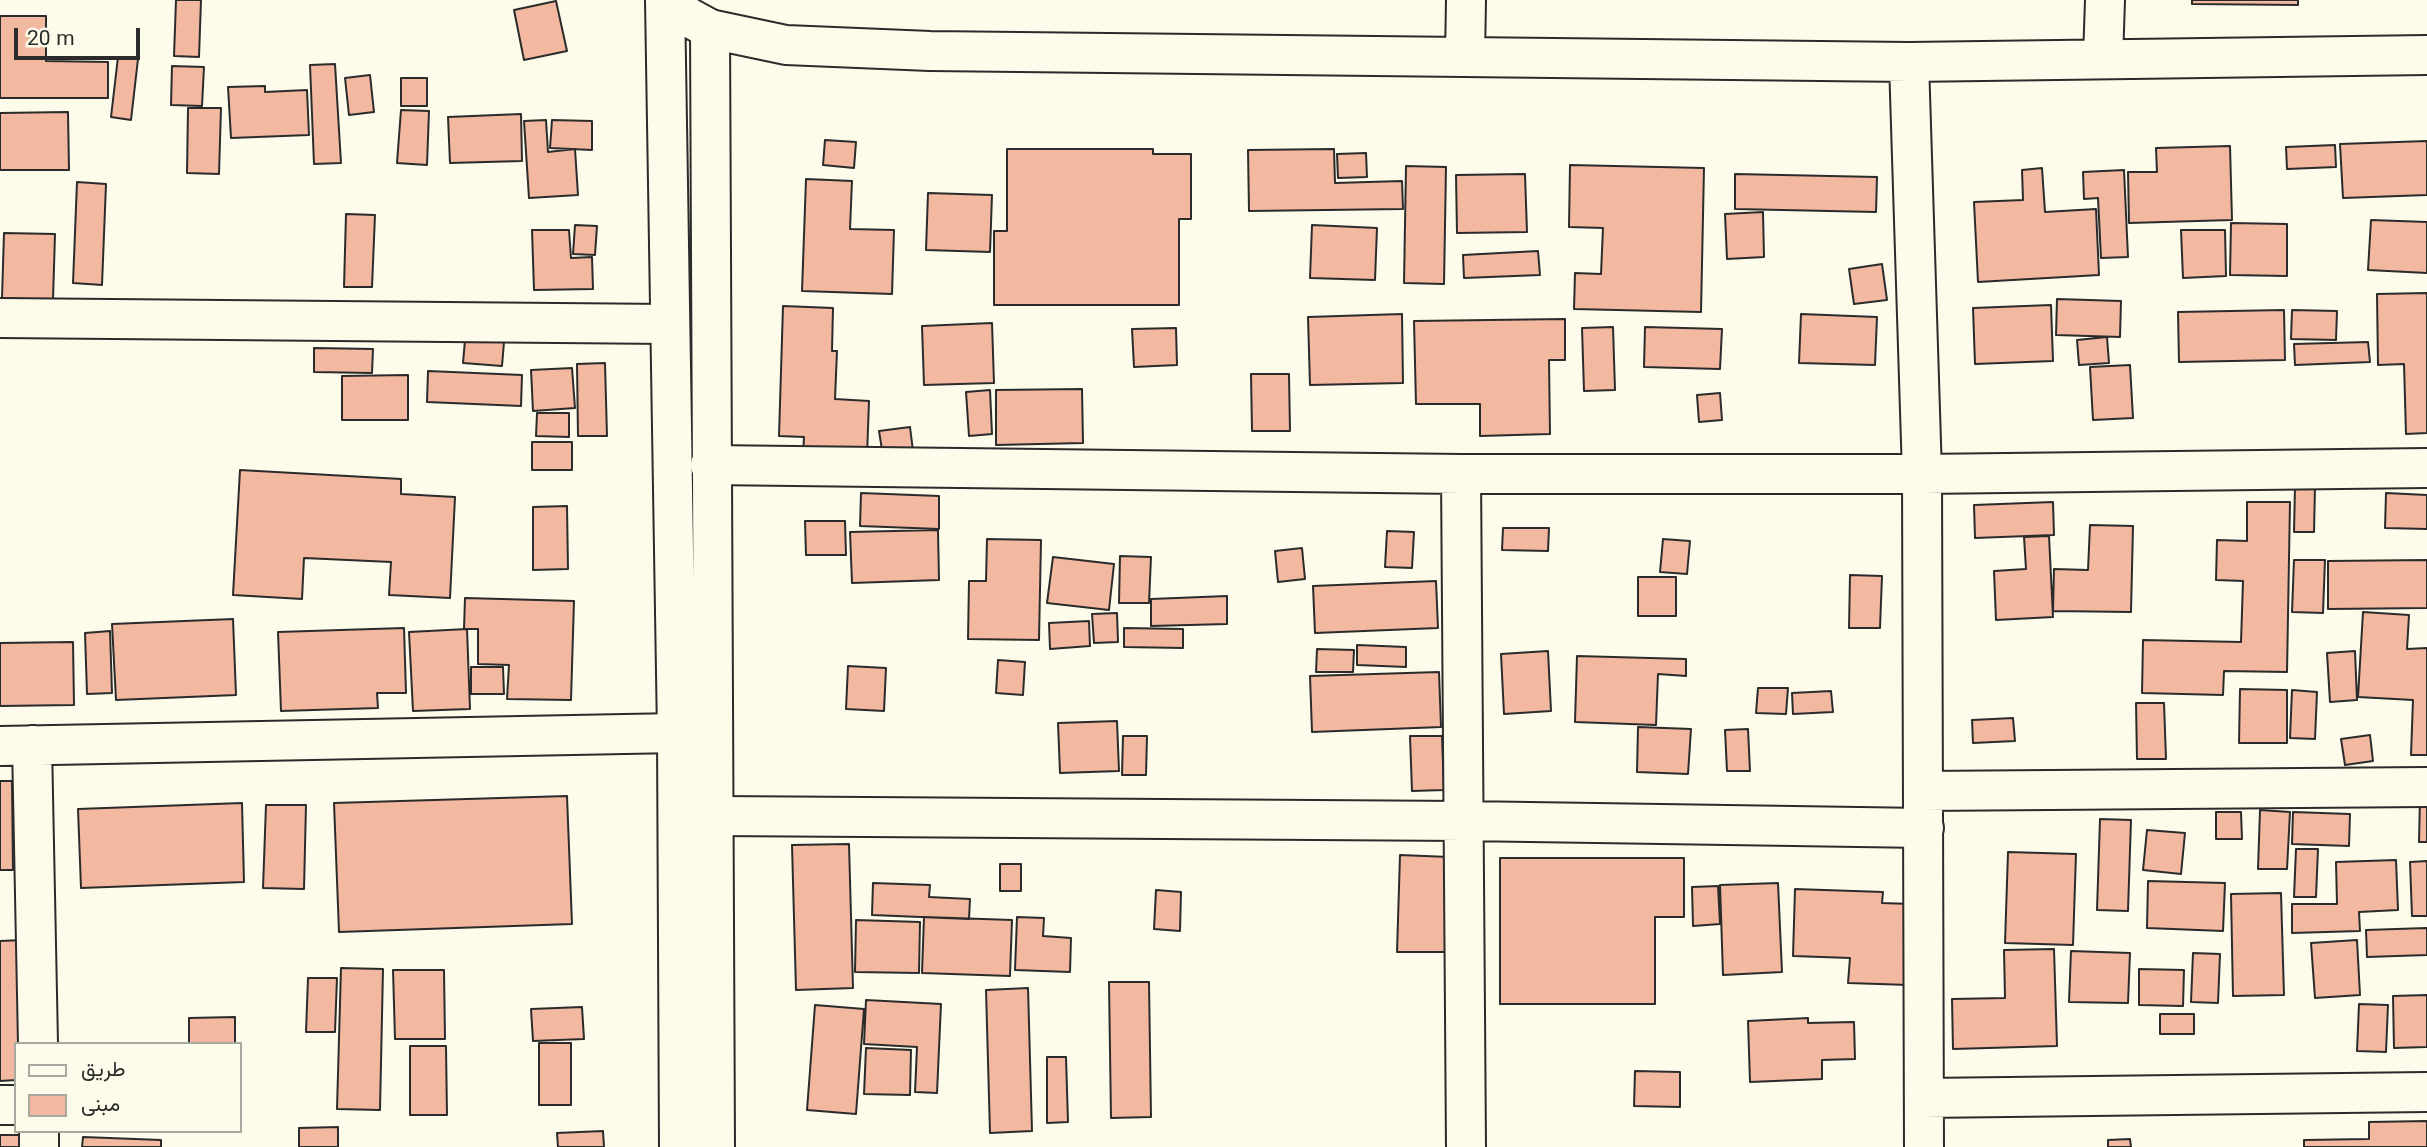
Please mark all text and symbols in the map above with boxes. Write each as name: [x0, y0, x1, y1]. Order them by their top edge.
scale bar: [18, 14, 144, 58]
text: 20 m: [27, 23, 75, 56]
legend: [14, 1042, 242, 1133]
text: طريق: [81, 1054, 126, 1087]
text: مبنى: [81, 1089, 120, 1122]

